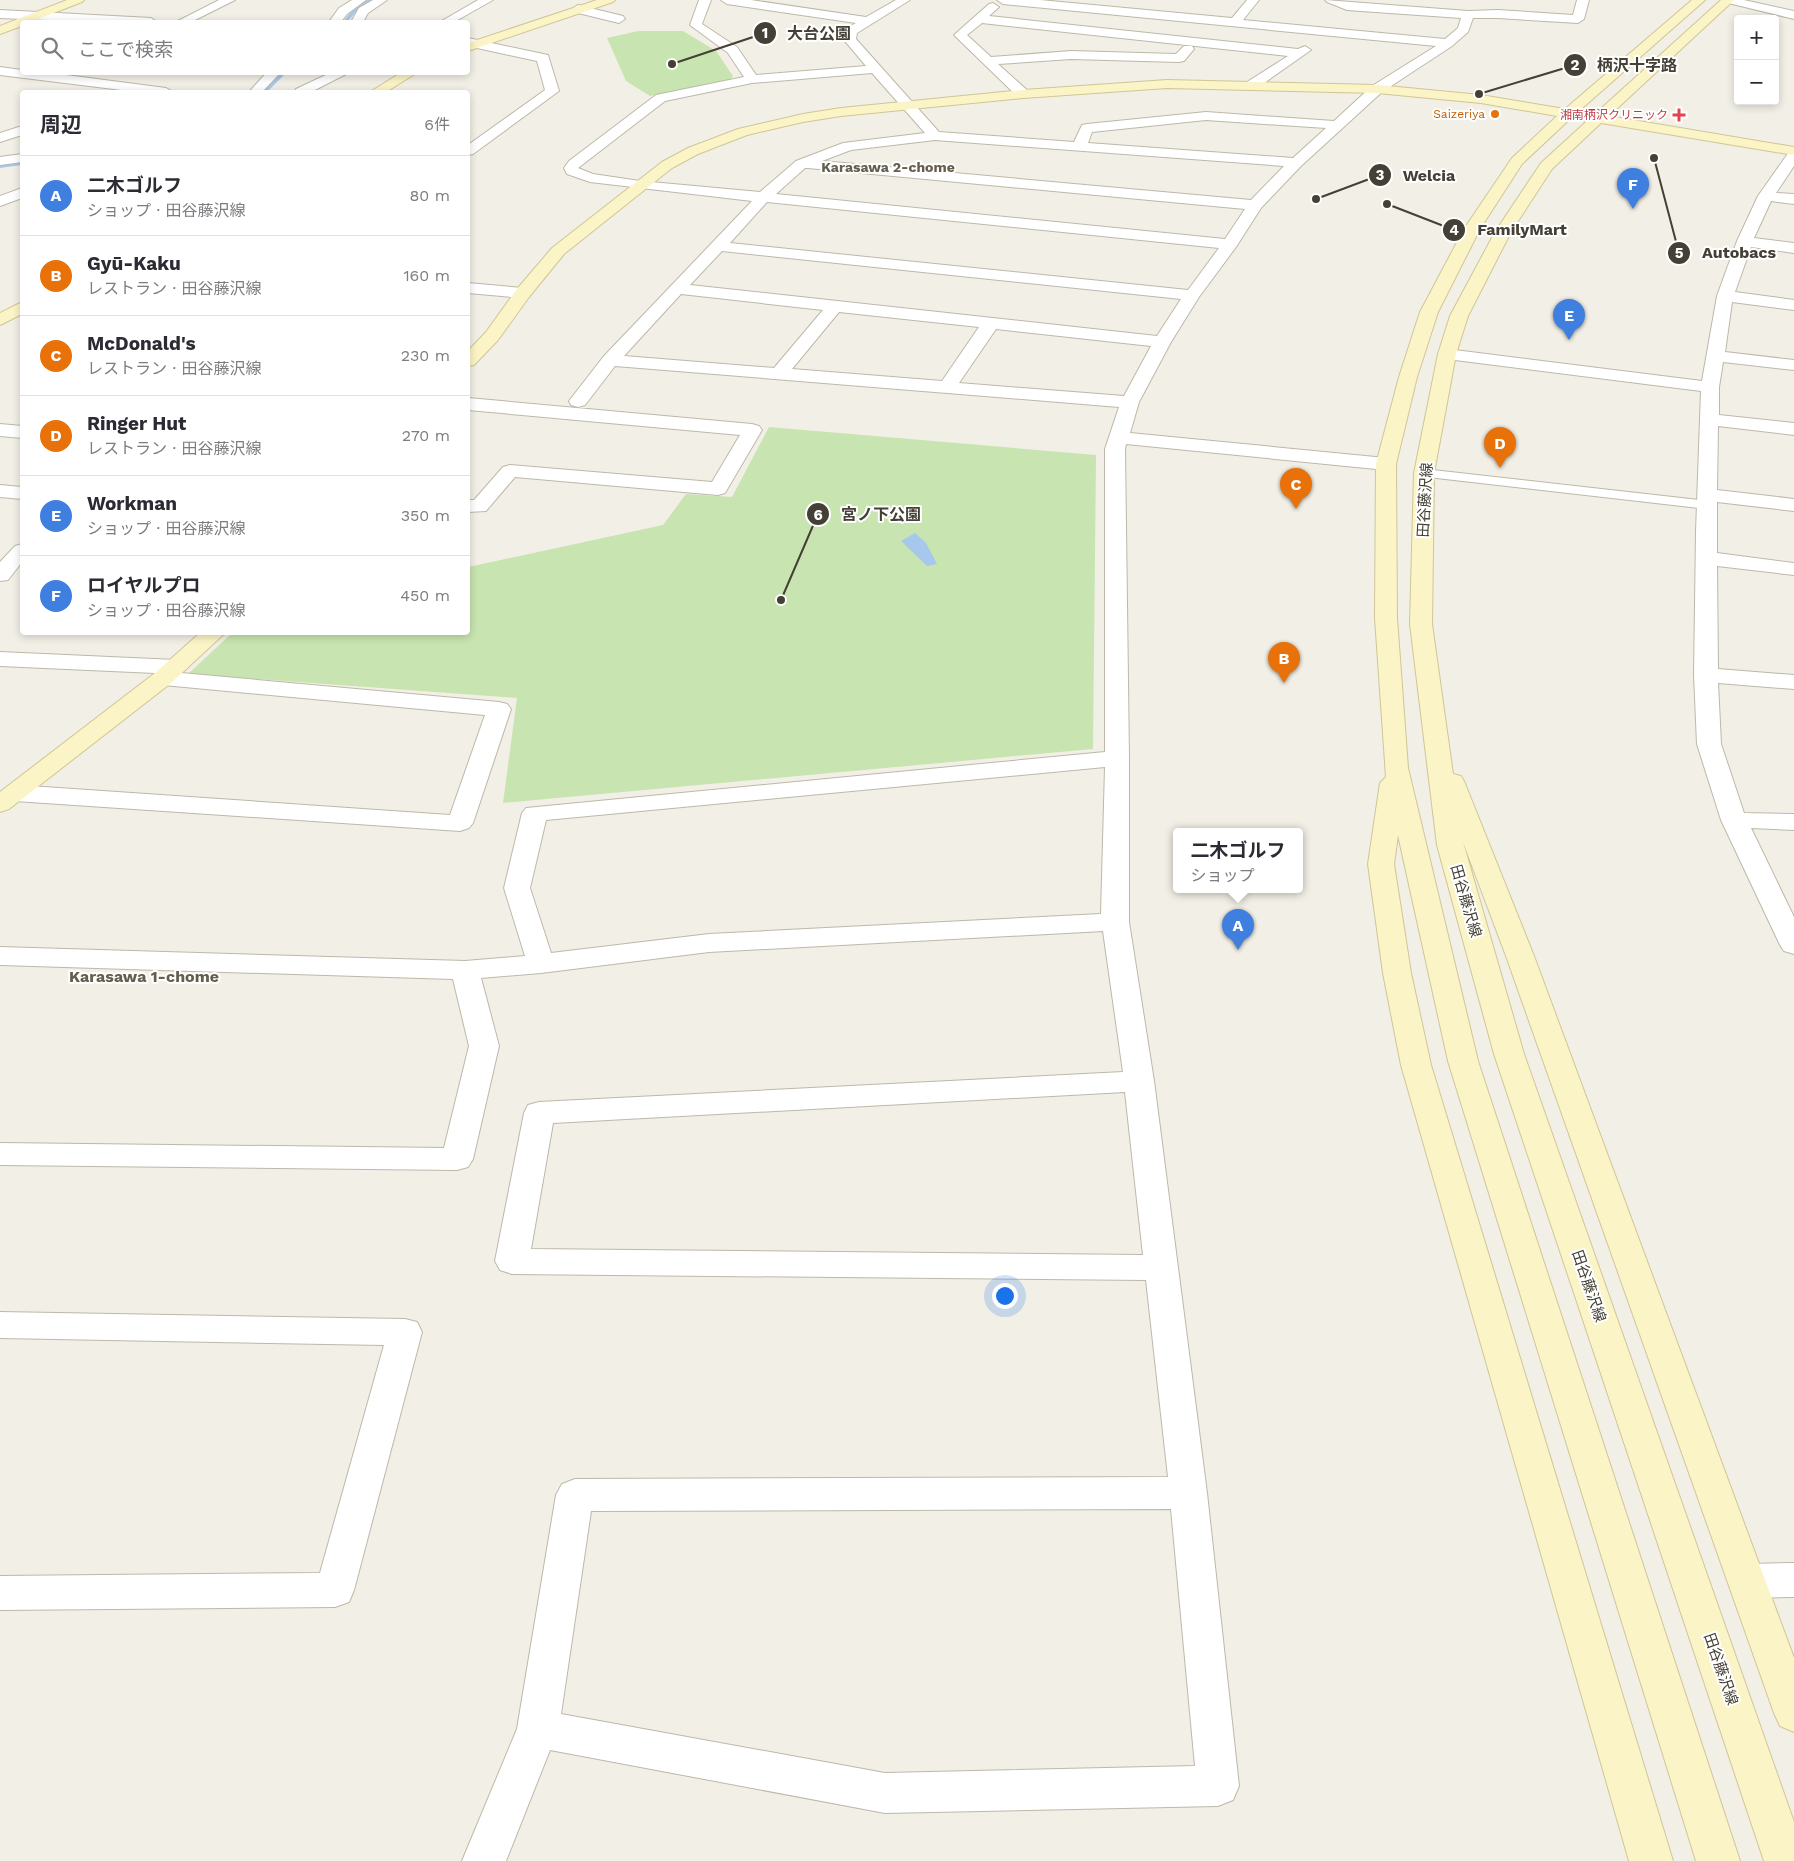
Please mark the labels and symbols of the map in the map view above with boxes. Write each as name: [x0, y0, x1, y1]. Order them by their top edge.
callout: 大台公園: [752, 18, 861, 49]
text: 1: [762, 24, 768, 42]
text: 大台公園: [787, 24, 851, 43]
callout: 柄沢十字路: [1562, 49, 1687, 80]
text: 2: [1571, 56, 1580, 74]
text: 柄沢十字路: [1597, 56, 1677, 75]
place label: Saizeriya: [1433, 107, 1485, 121]
marker: Saizeriya: [1489, 108, 1501, 120]
place label: 湘南柄沢クリニック: [1560, 108, 1668, 122]
marker: 湘南柄沢クリニック: [1672, 108, 1686, 122]
district label: Karasawa 2-chome: [821, 159, 955, 175]
callout: Welcia: [1368, 159, 1465, 190]
text: 3: [1376, 166, 1385, 184]
text: Welcia: [1403, 166, 1456, 185]
pin: F: [1617, 168, 1649, 209]
callout: FamilyMart: [1442, 214, 1576, 245]
text: FamilyMart: [1477, 220, 1567, 239]
text: 4: [1449, 221, 1459, 239]
callout: Autobacs: [1667, 237, 1786, 268]
text: Autobacs: [1702, 243, 1776, 262]
text: 5: [1675, 244, 1684, 262]
pin: E: [1553, 299, 1585, 340]
pin: D: [1484, 427, 1516, 468]
street label: 田谷藤沢線: [1414, 462, 1436, 538]
pin: C: [1280, 468, 1312, 509]
callout: 宮ノ下公園: [806, 499, 931, 530]
text: 宮ノ下公園: [841, 505, 921, 524]
text: 6: [813, 506, 823, 524]
pin: B: [1268, 642, 1300, 683]
street label: 田谷藤沢線: [1447, 862, 1485, 940]
pin: A: [1222, 909, 1254, 950]
district label: Karasawa 1-chome: [69, 967, 219, 986]
street label: 田谷藤沢線: [1568, 1248, 1610, 1324]
your location: [992, 1283, 1018, 1309]
street label: 田谷藤沢線: [1700, 1631, 1742, 1707]

